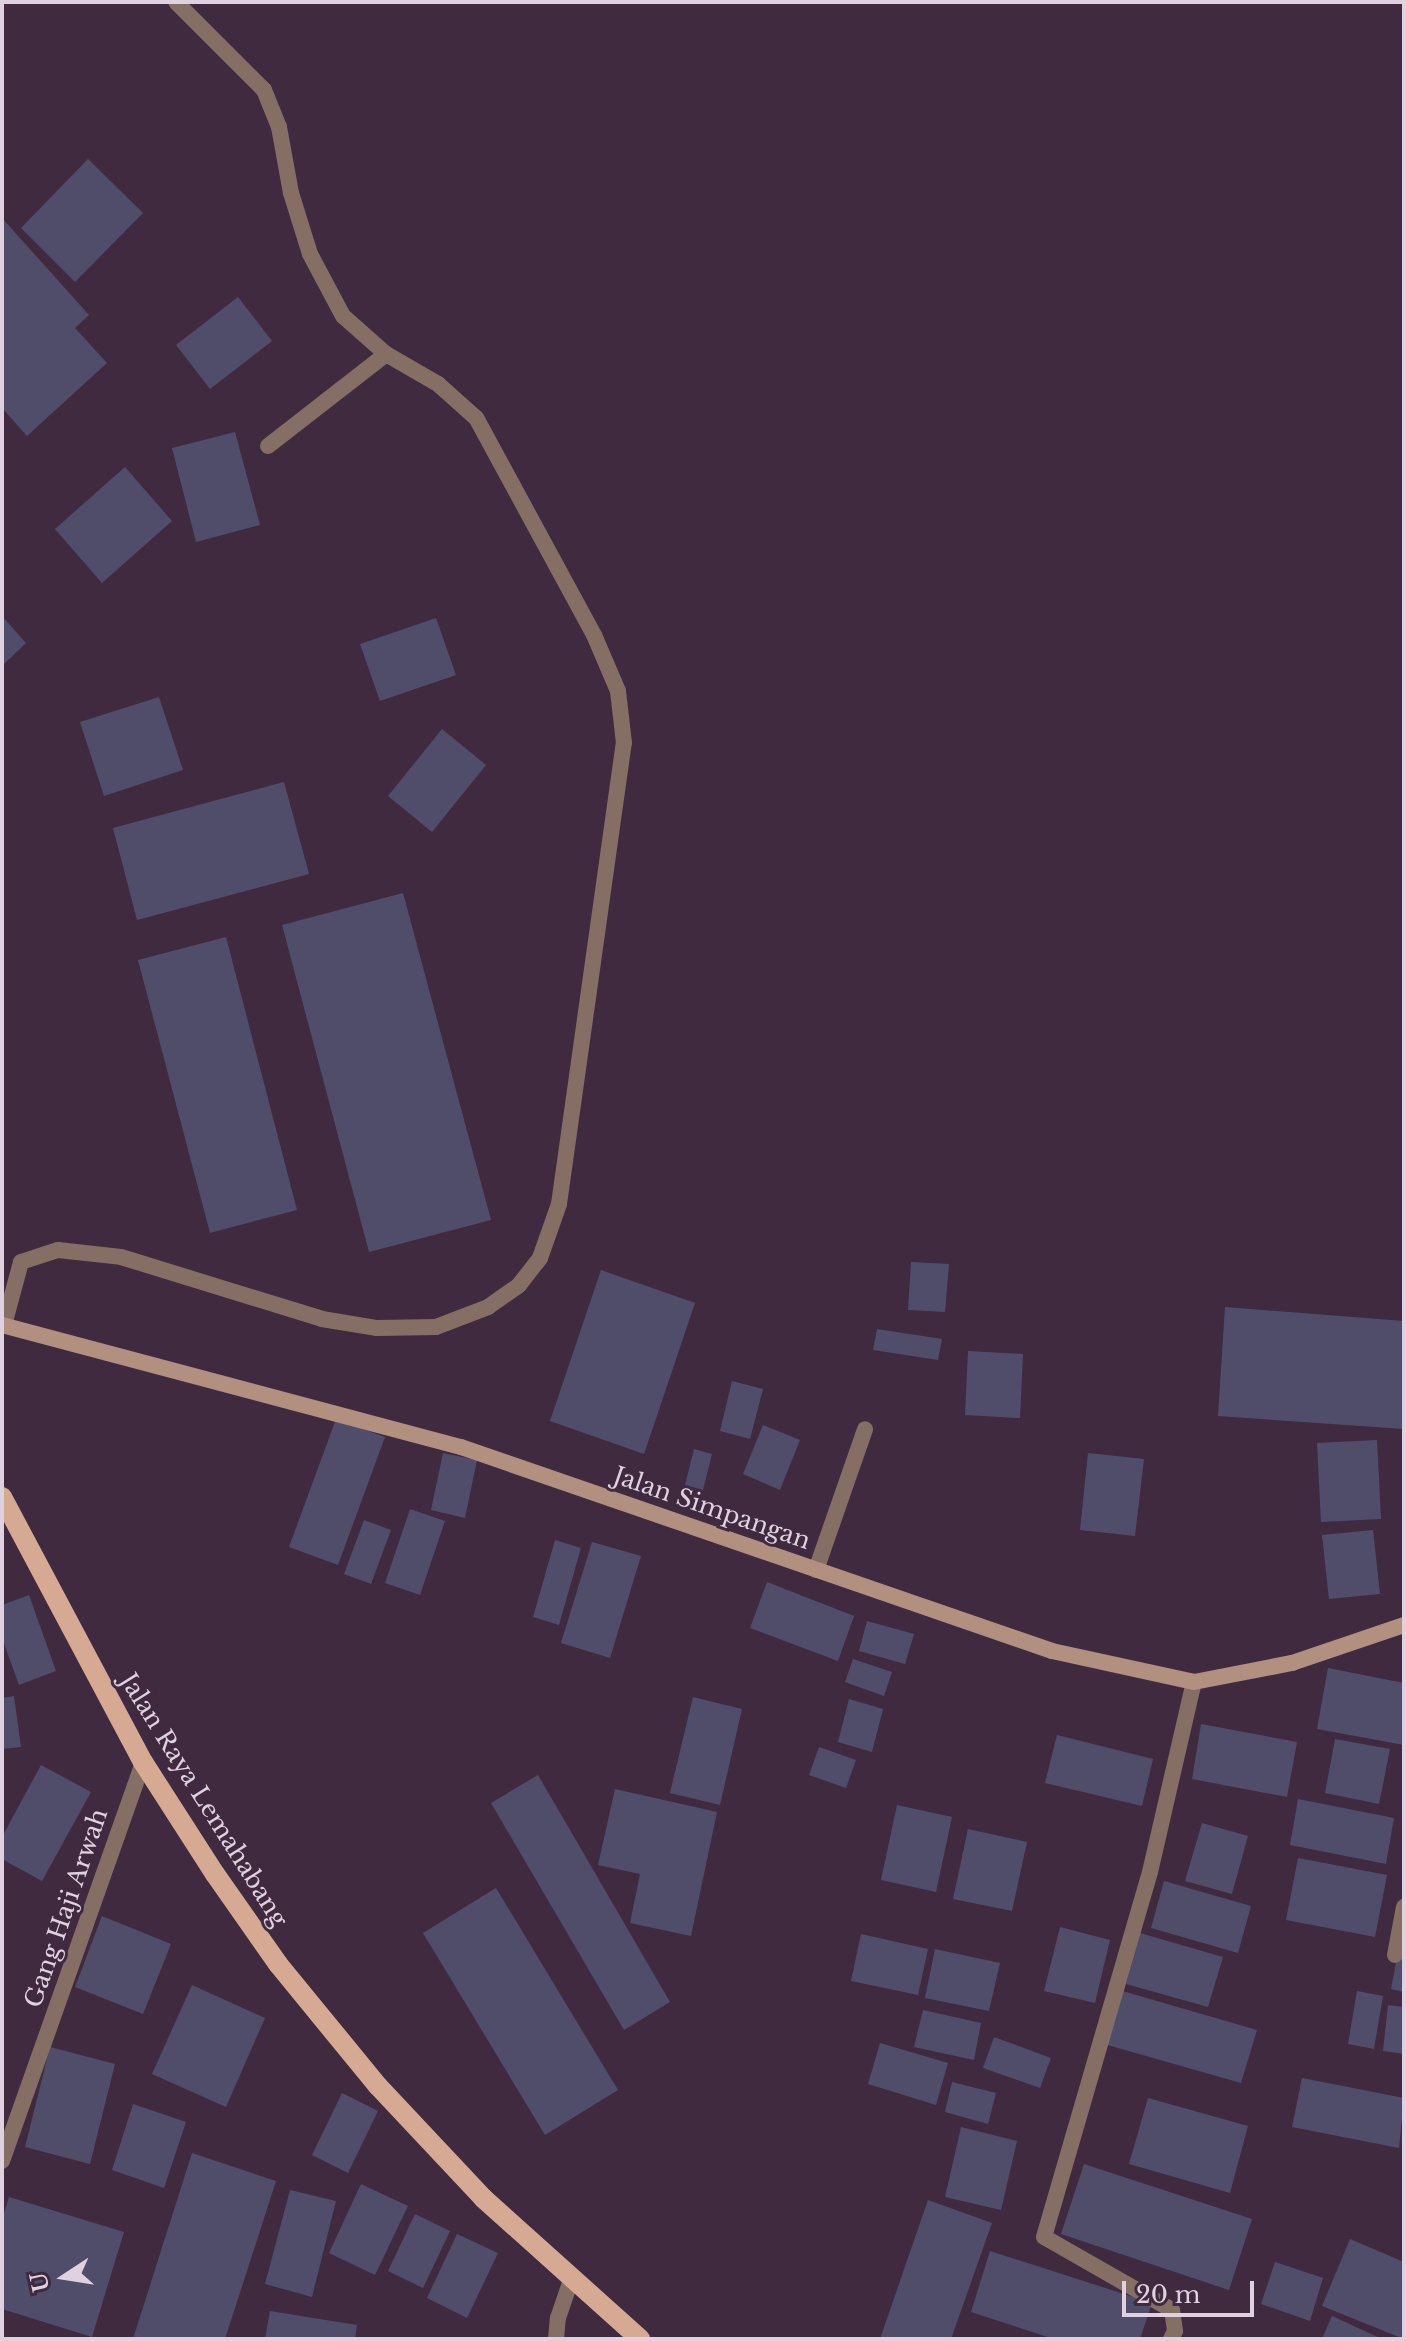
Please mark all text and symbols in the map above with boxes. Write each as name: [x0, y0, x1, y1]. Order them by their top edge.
street label: Jalan Simpangan: [610, 1461, 814, 1555]
street label: Jalan Raya Lemahabang: [114, 1668, 294, 1932]
street label: Gang Haji Arwah: [18, 1804, 114, 2012]
north arrow: [24, 2237, 104, 2317]
scale bar: [1126, 2265, 1258, 2315]
text: U: [25, 2270, 55, 2294]
text: 20 m: [1136, 2280, 1201, 2309]

